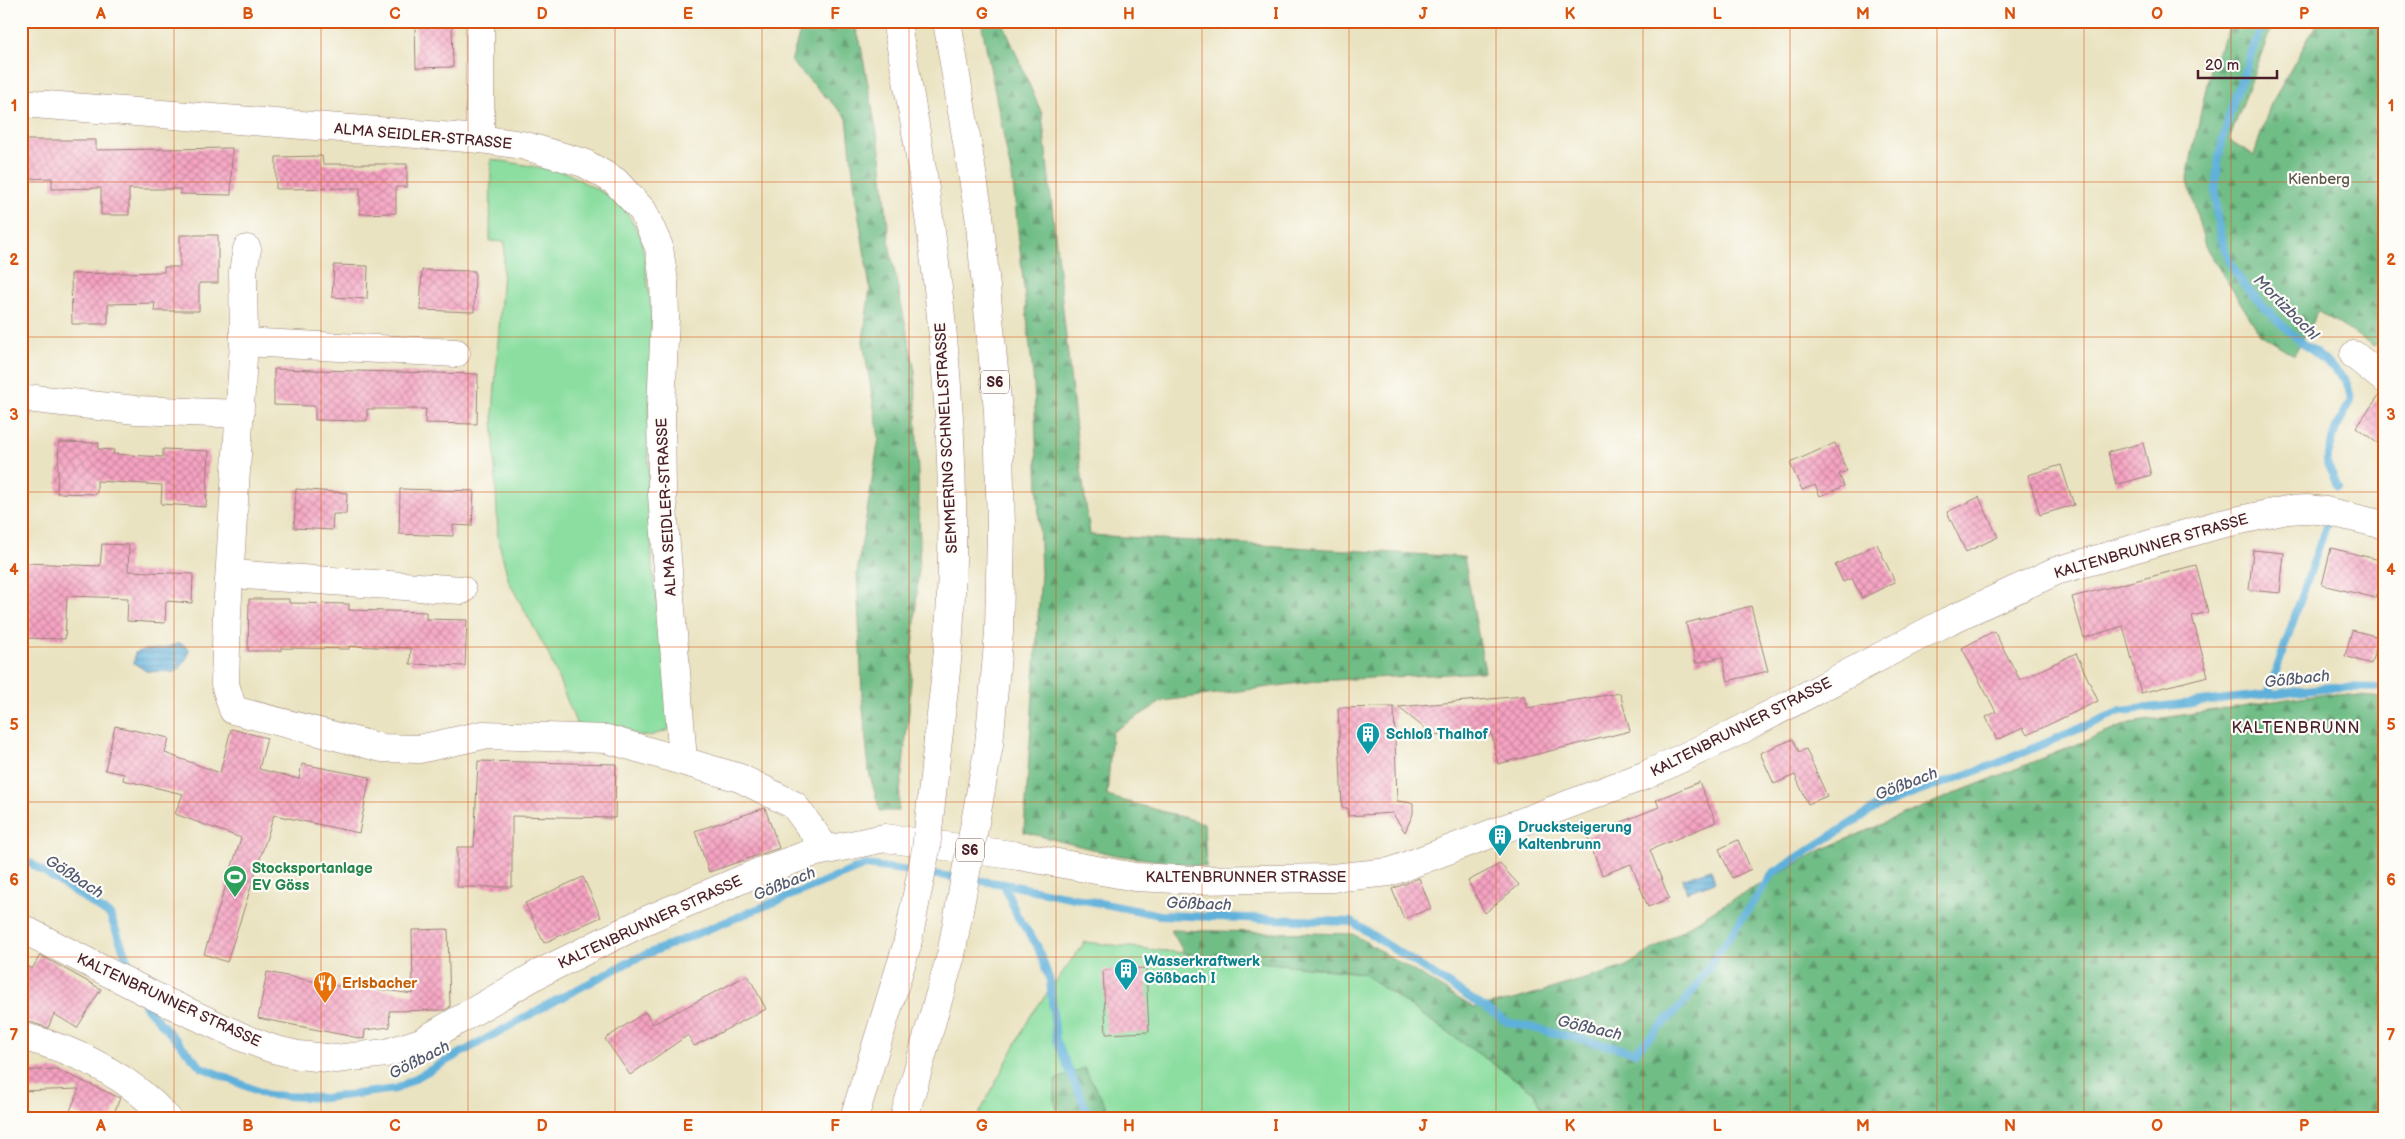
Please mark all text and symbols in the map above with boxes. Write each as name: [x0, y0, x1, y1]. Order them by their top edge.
text: A: [95, 5, 106, 24]
text: B: [242, 5, 254, 24]
text: C: [389, 5, 401, 24]
text: D: [536, 5, 548, 24]
text: E: [683, 5, 693, 24]
text: F: [830, 5, 840, 24]
text: G: [976, 5, 988, 24]
text: H: [1123, 5, 1135, 24]
text: I: [1273, 5, 1279, 24]
text: J: [1419, 5, 1428, 24]
text: K: [1565, 5, 1576, 24]
text: L: [1712, 5, 1722, 24]
text: M: [1856, 5, 1870, 24]
text: N: [2004, 5, 2016, 24]
text: O: [2151, 5, 2163, 24]
text: P: [2299, 5, 2309, 24]
scale bar: [2198, 48, 2276, 80]
text: 20 m: [2205, 56, 2239, 75]
text: 1: [11, 97, 17, 116]
text: 1: [2388, 97, 2394, 116]
street label: ALMA SEIDLER-STRASSE: [333, 119, 513, 154]
park label: Kienberg: [2288, 170, 2350, 189]
text: 2: [9, 251, 19, 270]
text: 2: [2386, 251, 2396, 270]
water label: Mortizbachl: [2249, 271, 2323, 346]
street label: SEMMERING SCHNELLSTRASSE: [931, 322, 962, 554]
road number: S6: [981, 371, 1009, 394]
text: 3: [9, 406, 19, 425]
text: 3: [2386, 406, 2396, 425]
street label: ALMA SEIDLER-STRASSE: [652, 417, 681, 597]
street label: KALTENBRUNNER STRASSE: [2052, 510, 2250, 583]
text: 4: [9, 561, 19, 580]
text: 4: [2386, 561, 2396, 580]
water label: Gößbach: [2264, 667, 2331, 692]
street label: KALTENBRUNNER STRASSE: [1647, 673, 1835, 782]
text: 5: [9, 716, 19, 735]
text: 5: [2386, 716, 2396, 735]
district label: KALTENBRUNN: [2231, 719, 2361, 738]
building icon: Schloß Thalhof: [1355, 721, 1381, 755]
place label: Schloß Thalhof: [1386, 725, 1488, 744]
water label: Gößbach: [1873, 764, 1941, 805]
place label: Drucksteigerung Kaltenbrunn: [1518, 818, 1632, 854]
building icon: Drucksteigerung Kaltenbrunn: [1487, 823, 1513, 857]
road number: S6: [956, 838, 984, 862]
water label: Gößbach: [42, 851, 107, 903]
place label: Stocksportanlage EV Göss: [252, 859, 373, 895]
water label: Gößbach: [751, 863, 819, 905]
sports icon: Stocksportanlage EV Göss: [222, 864, 248, 898]
street label: KALTENBRUNNER STRASSE: [1146, 868, 1347, 887]
text: 6: [9, 871, 19, 890]
street label: KALTENBRUNNER STRASSE: [555, 871, 745, 974]
text: 6: [2386, 871, 2396, 890]
water label: Gößbach: [1166, 894, 1232, 915]
street label: KALTENBRUNNER STRASSE: [74, 949, 264, 1052]
place label: Wasserkraftwerk Gößbach I: [1144, 952, 1260, 988]
building icon: Wasserkraftwerk Gößbach I: [1113, 957, 1139, 991]
restaurant icon: Erlsbacher: [312, 970, 338, 1004]
place label: Erlsbacher: [342, 974, 418, 993]
water label: Gößbach: [1556, 1012, 1624, 1045]
text: 7: [10, 1026, 19, 1045]
text: 7: [2387, 1026, 2396, 1045]
water label: Gößbach: [386, 1037, 453, 1084]
text: A: [95, 1117, 106, 1136]
text: B: [242, 1117, 254, 1136]
text: C: [389, 1117, 401, 1136]
text: D: [536, 1117, 548, 1136]
text: E: [683, 1117, 693, 1136]
text: F: [830, 1117, 840, 1136]
text: G: [976, 1117, 988, 1136]
text: H: [1123, 1117, 1135, 1136]
text: I: [1273, 1117, 1279, 1136]
text: J: [1419, 1117, 1428, 1136]
text: K: [1565, 1117, 1576, 1136]
text: L: [1712, 1117, 1722, 1136]
text: M: [1856, 1117, 1870, 1136]
text: N: [2004, 1117, 2016, 1136]
text: O: [2151, 1117, 2163, 1136]
text: P: [2299, 1117, 2309, 1136]

